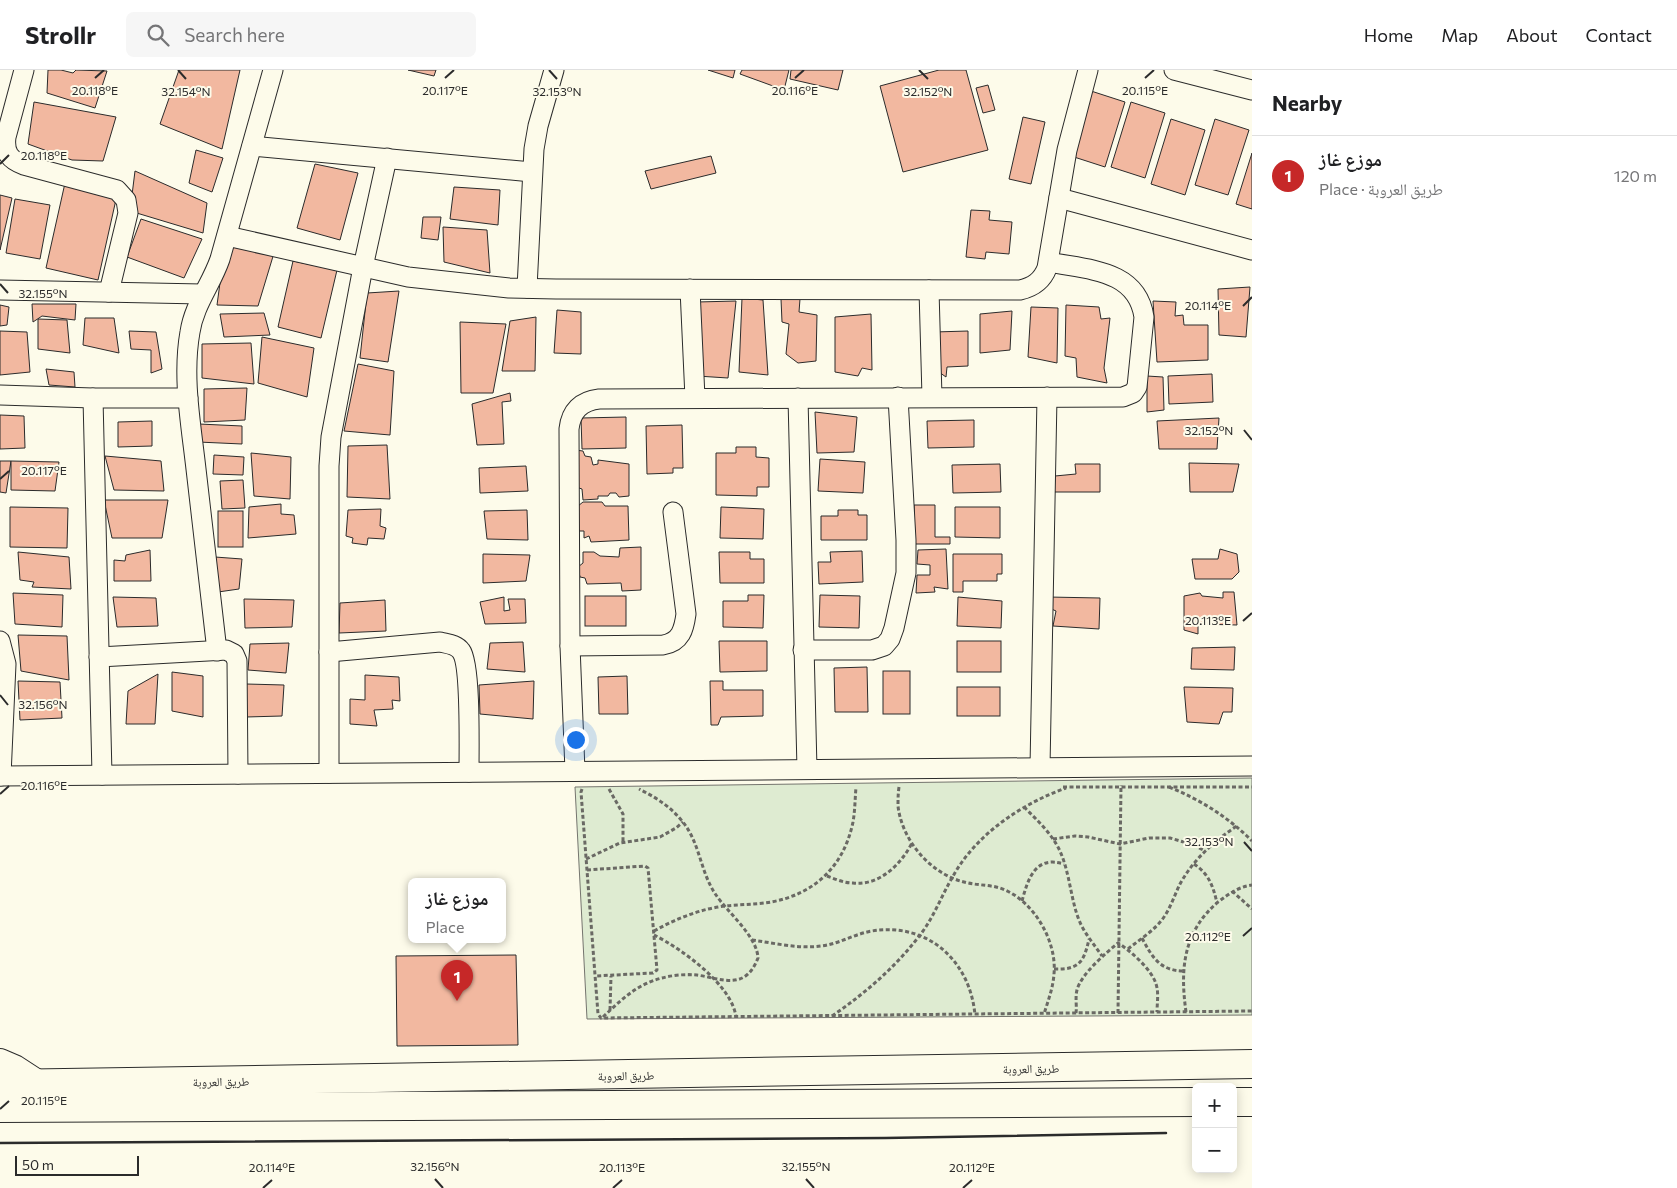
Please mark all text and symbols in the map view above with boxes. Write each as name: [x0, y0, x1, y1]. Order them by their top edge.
search box: [126, 12, 476, 57]
text: Strollr: [25, 20, 96, 49]
icon: search: [144, 21, 172, 49]
text: Search here: [184, 23, 285, 46]
text: Home: [1364, 24, 1413, 46]
text: Map: [1441, 24, 1478, 46]
text: About: [1506, 24, 1558, 46]
text: Contact: [1586, 24, 1652, 46]
text: 20.118°E: [72, 83, 118, 97]
text: 20.117°E: [422, 83, 468, 97]
text: 20.116°E: [772, 83, 818, 97]
text: 20.115°E: [1122, 83, 1168, 97]
text: 32.154°N: [161, 84, 211, 98]
text: 32.153°N: [533, 84, 581, 98]
text: 32.152°N: [904, 84, 952, 98]
text: Nearby: [1272, 90, 1342, 115]
text: موزع غاز: [1319, 147, 1382, 170]
text: 20.118°E: [21, 148, 67, 162]
text: 1: [1284, 166, 1292, 185]
text: 120 m: [1614, 166, 1657, 185]
text: Place · طريق العروبة: [1319, 179, 1443, 198]
text: 32.155°N: [19, 286, 68, 300]
text: 20.114°E: [1185, 298, 1231, 312]
text: 32.152°N: [1185, 423, 1233, 437]
text: 20.117°E: [21, 463, 67, 477]
text: 20.113°E: [1185, 613, 1231, 627]
text: 32.156°N: [18, 697, 68, 711]
your location: [563, 727, 589, 753]
text: 20.116°E: [21, 778, 67, 792]
text: 32.153°N: [1185, 834, 1233, 848]
popup: [408, 878, 506, 943]
text: موزع غاز: [426, 886, 489, 909]
text: Place: [426, 917, 464, 936]
text: 20.112°E: [1185, 929, 1231, 943]
pin: 1: [441, 960, 473, 1001]
street label: طريق العروبة: [1003, 1061, 1059, 1077]
street label: طريق العروبة: [598, 1068, 654, 1084]
street label: طريق العروبة: [193, 1074, 249, 1090]
map controls: [1192, 1083, 1237, 1173]
button: +: [1192, 1083, 1237, 1128]
text: 20.115°E: [21, 1093, 67, 1107]
button: −: [1192, 1128, 1237, 1173]
scale bar: [15, 1153, 139, 1176]
text: 50 m: [22, 1156, 54, 1173]
text: 32.156°N: [410, 1159, 460, 1173]
text: 32.155°N: [782, 1159, 831, 1173]
text: 20.114°E: [249, 1160, 295, 1174]
text: 20.113°E: [599, 1160, 645, 1174]
text: 20.112°E: [949, 1160, 995, 1174]

